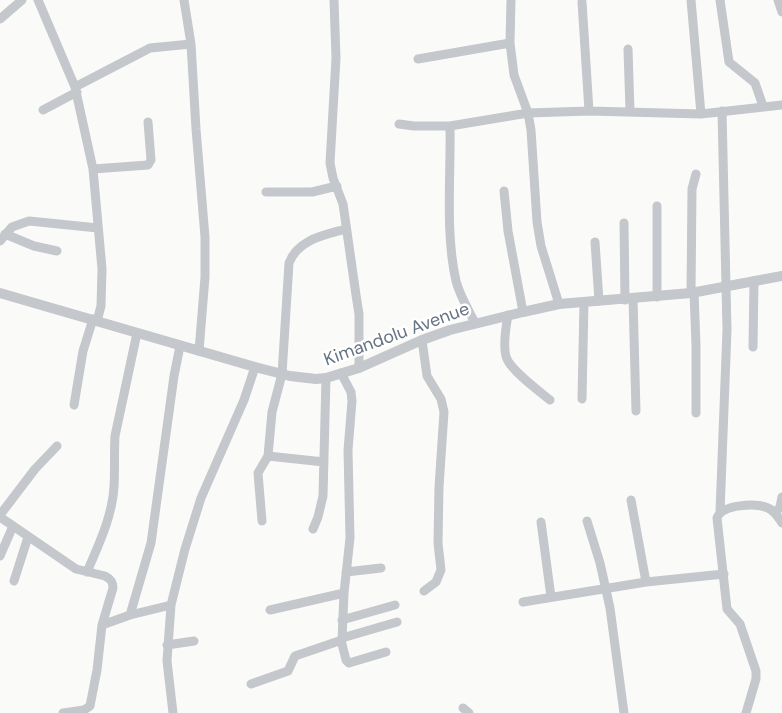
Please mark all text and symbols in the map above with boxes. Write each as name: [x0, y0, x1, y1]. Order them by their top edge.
street label: Kimandolu Avenue: [321, 299, 473, 371]

